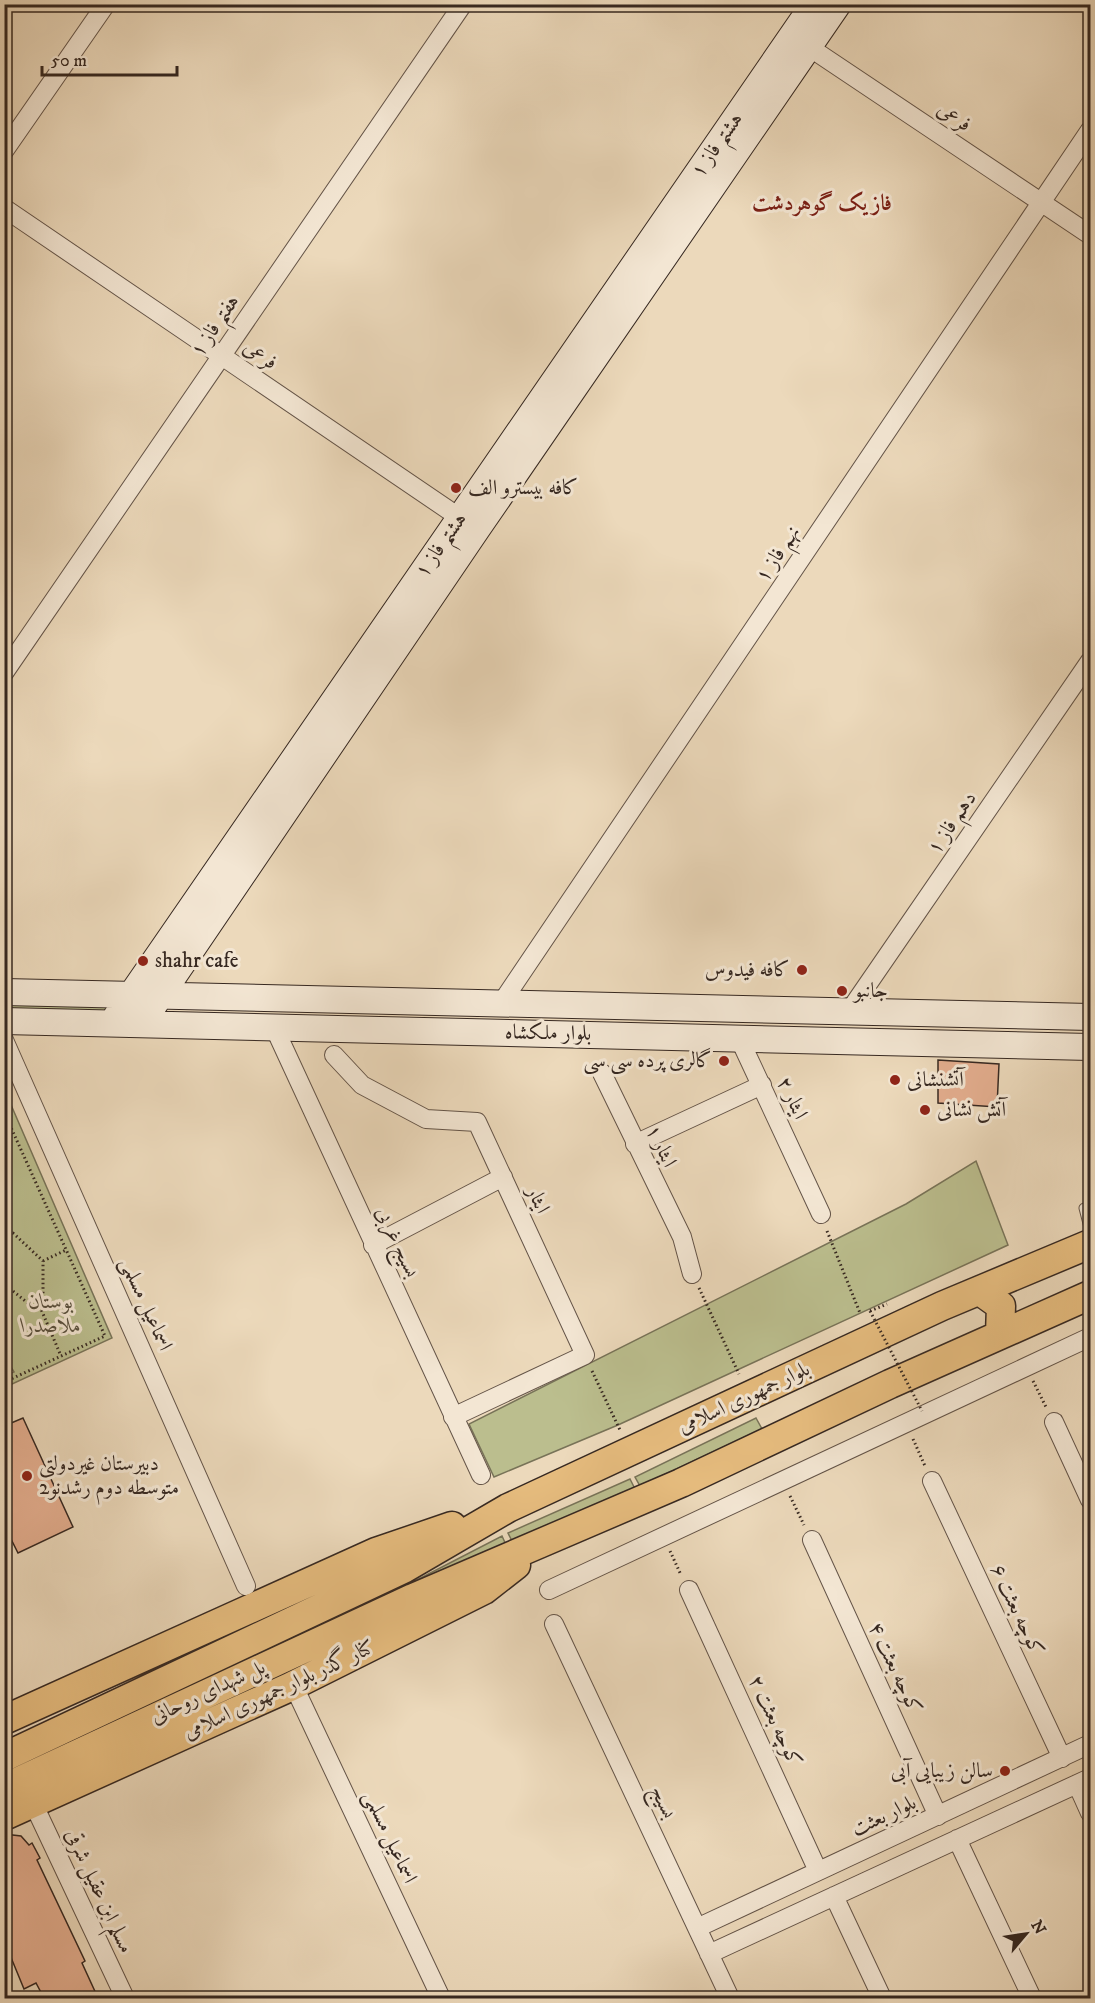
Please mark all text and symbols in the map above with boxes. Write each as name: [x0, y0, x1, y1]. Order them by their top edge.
scale bar: [42, 39, 177, 77]
text: 50 m: [51, 50, 87, 72]
street label: فرعی: [932, 96, 976, 138]
street label: هشتم فاز ۱: [685, 107, 755, 187]
district label: فاز یک گوهردشت: [752, 190, 892, 217]
street label: هفتم فاز ۱: [185, 290, 251, 366]
street label: فرعی: [238, 334, 282, 376]
place label: کافه بیسترو الف: [468, 475, 579, 501]
marker: کافه بیسترو الف: [449, 481, 463, 495]
street label: هشتم فاز ۱: [409, 507, 479, 587]
street label: نهم فاز ۱: [750, 521, 811, 591]
street label: دهم فاز ۱: [921, 786, 987, 863]
place label: shahr cafe: [155, 948, 239, 974]
marker: shahr cafe: [136, 954, 150, 968]
place label: كافه فيدوس: [705, 957, 790, 983]
marker: كافه فيدوس: [795, 963, 809, 977]
place label: جانبو: [852, 978, 888, 1004]
marker: جانبو: [835, 984, 849, 998]
street label: بلوار ملکشاه: [505, 1019, 591, 1047]
place label: گالری پرده سی سی: [583, 1047, 712, 1075]
marker: گالری پرده سی سی: [717, 1054, 731, 1068]
place label: آتشنشانی: [907, 1066, 966, 1093]
street label: ایثار ۲: [771, 1072, 813, 1124]
marker: آتشنشانی: [888, 1073, 902, 1087]
place label: آتش نشانی: [937, 1096, 1008, 1123]
marker: آتش نشانی: [918, 1103, 932, 1117]
street label: ایثار ۱: [640, 1120, 682, 1172]
street label: ایثار: [520, 1180, 556, 1218]
street label: بسیج غربی: [365, 1202, 425, 1284]
street label: اسماعیل مسلمی: [113, 1253, 178, 1355]
park label: بوستان ملاصدرا: [20, 1289, 81, 1339]
street label: بلوار جمهوری اسلامی: [674, 1356, 814, 1440]
place label: دبیرستان غیردولتی متوسطه دوم رشدنو2: [39, 1451, 179, 1505]
marker: دبیرستان غیردولتی متوسطه دوم رشدنو2: [20, 1469, 34, 1483]
street label: کوچه بعثت ۶: [984, 1560, 1050, 1660]
street label: کوچه بعثت ۴: [862, 1618, 928, 1718]
street label: کنار گذر بلوار جمهوری اسلامی: [178, 1632, 378, 1746]
street label: پل شهدای روحانی: [146, 1654, 271, 1731]
street label: کوچه بعثت ۲: [742, 1671, 808, 1771]
place label: سالن زیبایی آبی: [891, 1757, 993, 1785]
marker: سالن زیبایی آبی: [998, 1764, 1012, 1778]
street label: بسیج: [640, 1781, 682, 1825]
street label: اسماعیل مسلمی: [356, 1786, 423, 1888]
street label: بلوار بعثت: [847, 1790, 921, 1842]
street label: مسلم ابن عقیل شرقی: [52, 1825, 139, 1960]
north arrow: [996, 1904, 1056, 1964]
text: N: [1026, 1917, 1050, 1938]

